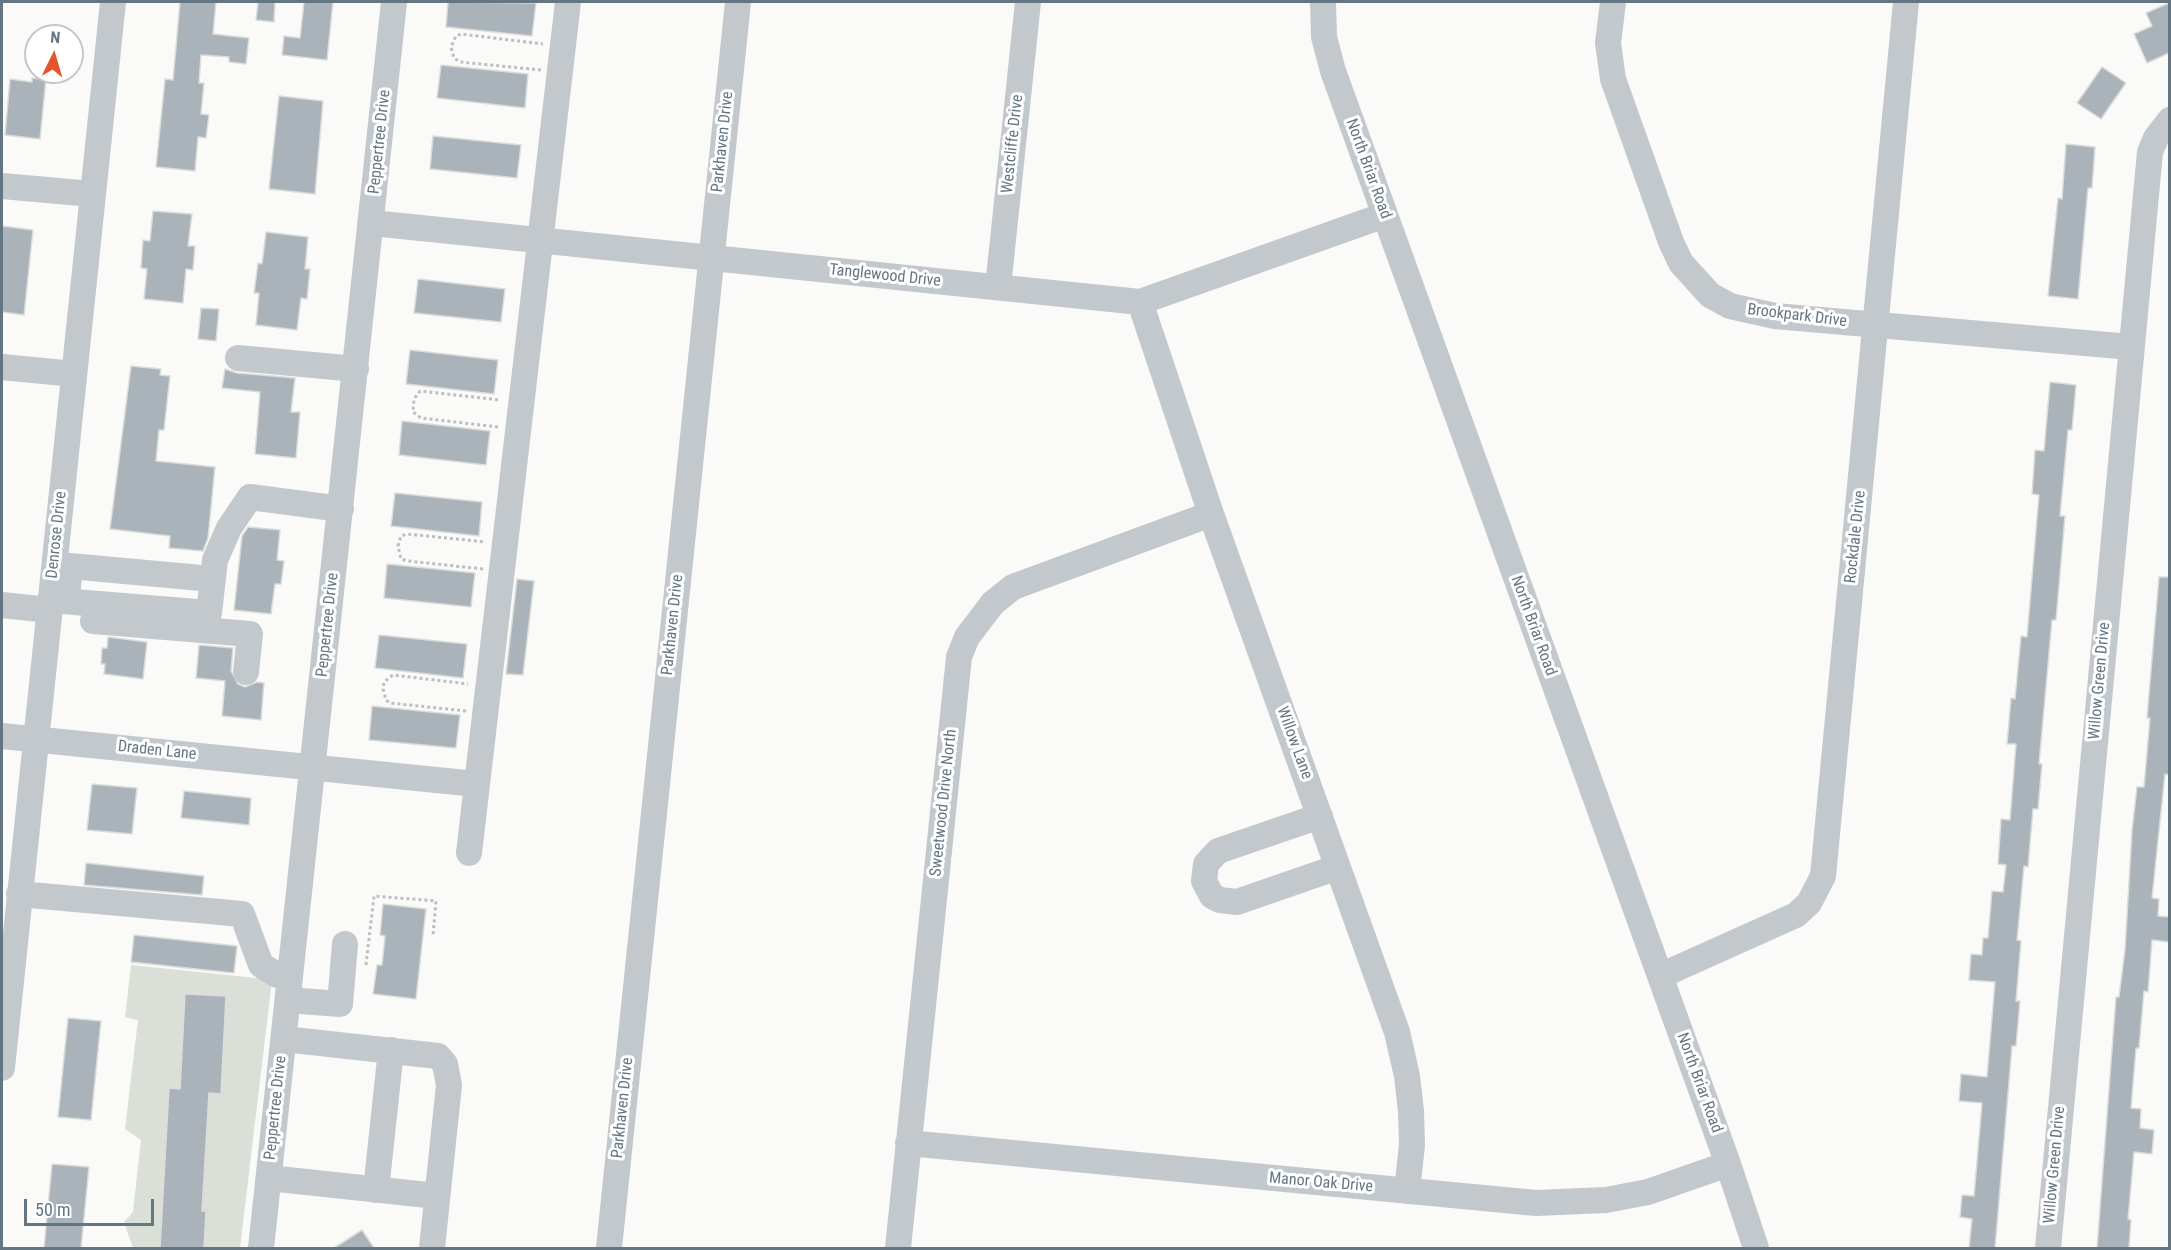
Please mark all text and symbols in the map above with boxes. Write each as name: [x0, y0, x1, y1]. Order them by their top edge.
north arrow: [24, 24, 84, 84]
text: N: [50, 28, 61, 47]
street label: Peppertree Drive: [365, 89, 395, 195]
street label: Parkhaven Drive: [708, 91, 738, 193]
street label: Westcliffe Drive: [998, 94, 1028, 194]
street label: North Briar Road: [1341, 116, 1395, 222]
street label: Tanglewood Drive: [828, 261, 942, 291]
street label: Brookpark Drive: [1746, 300, 1848, 332]
street label: Denrose Drive: [43, 490, 71, 580]
street label: Rockdale Drive: [1842, 490, 1870, 584]
street label: Peppertree Drive: [313, 572, 343, 678]
street label: North Briar Road: [1506, 573, 1560, 679]
street label: Parkhaven Drive: [658, 574, 688, 676]
street label: Willow Green Drive: [2085, 621, 2115, 741]
street label: Willow Lane: [1272, 704, 1316, 782]
street label: Sweetwood Drive North: [927, 729, 961, 877]
street label: Draden Lane: [117, 737, 197, 765]
street label: North Briar Road: [1672, 1030, 1726, 1136]
street label: Peppertree Drive: [261, 1055, 291, 1161]
street label: Parkhaven Drive: [608, 1057, 638, 1159]
street label: Willow Green Drive: [2040, 1105, 2070, 1225]
street label: Manor Oak Drive: [1268, 1169, 1374, 1197]
scale bar: [27, 1187, 158, 1225]
text: 50 m: [35, 1199, 70, 1220]

